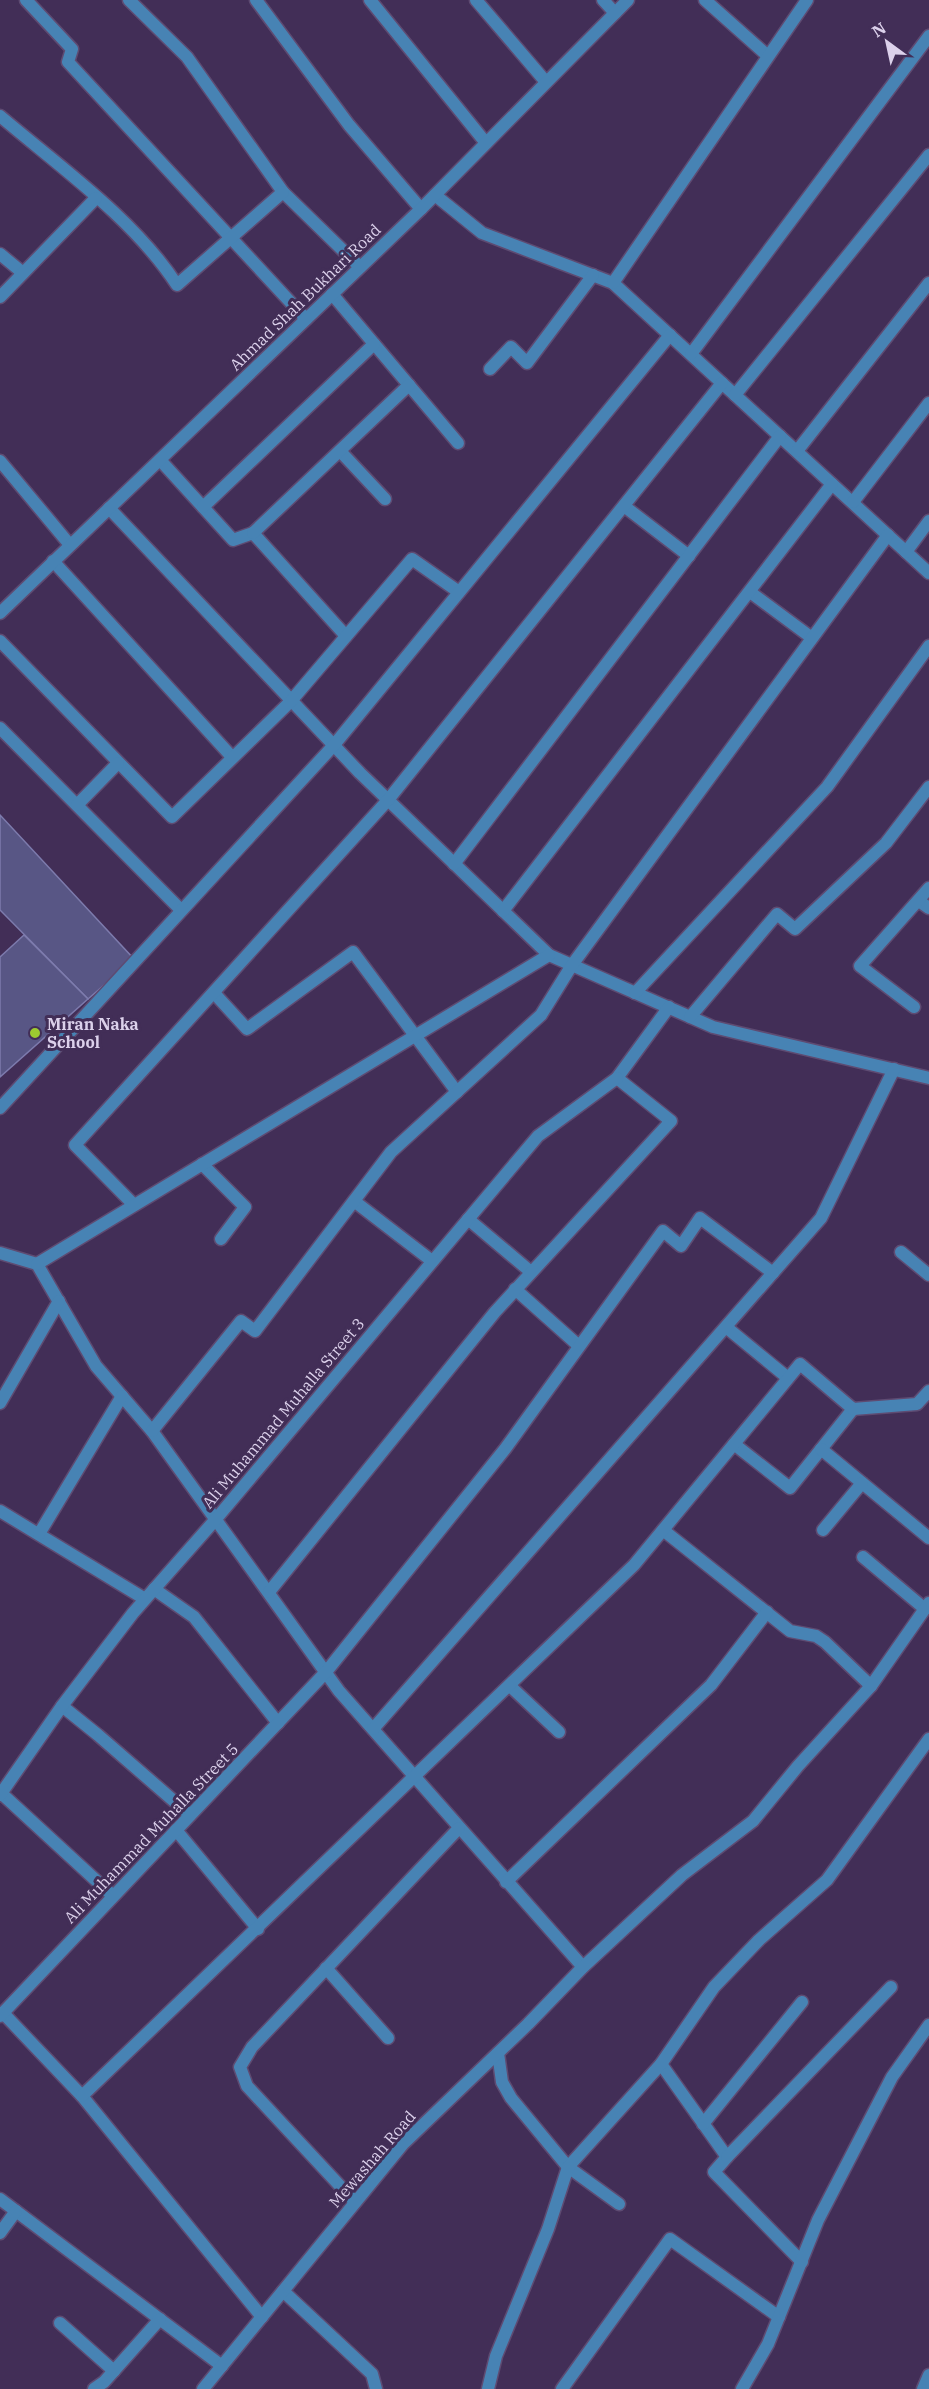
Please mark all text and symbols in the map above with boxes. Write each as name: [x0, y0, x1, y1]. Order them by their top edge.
north arrow: [857, 12, 917, 72]
text: N: [868, 18, 890, 41]
street label: Ahmad Shah Bukhari Road: [225, 219, 385, 375]
place label: Miran Naka School: [47, 1014, 139, 1052]
marker: Miran Naka School: [28, 1026, 42, 1040]
street label: Ali Muhammad Muhalla Street 3: [197, 1314, 369, 1512]
street label: Ali Muhammad Muhalla Street 5: [60, 1739, 242, 1927]
street label: Mewashah Road: [324, 2106, 420, 2212]

